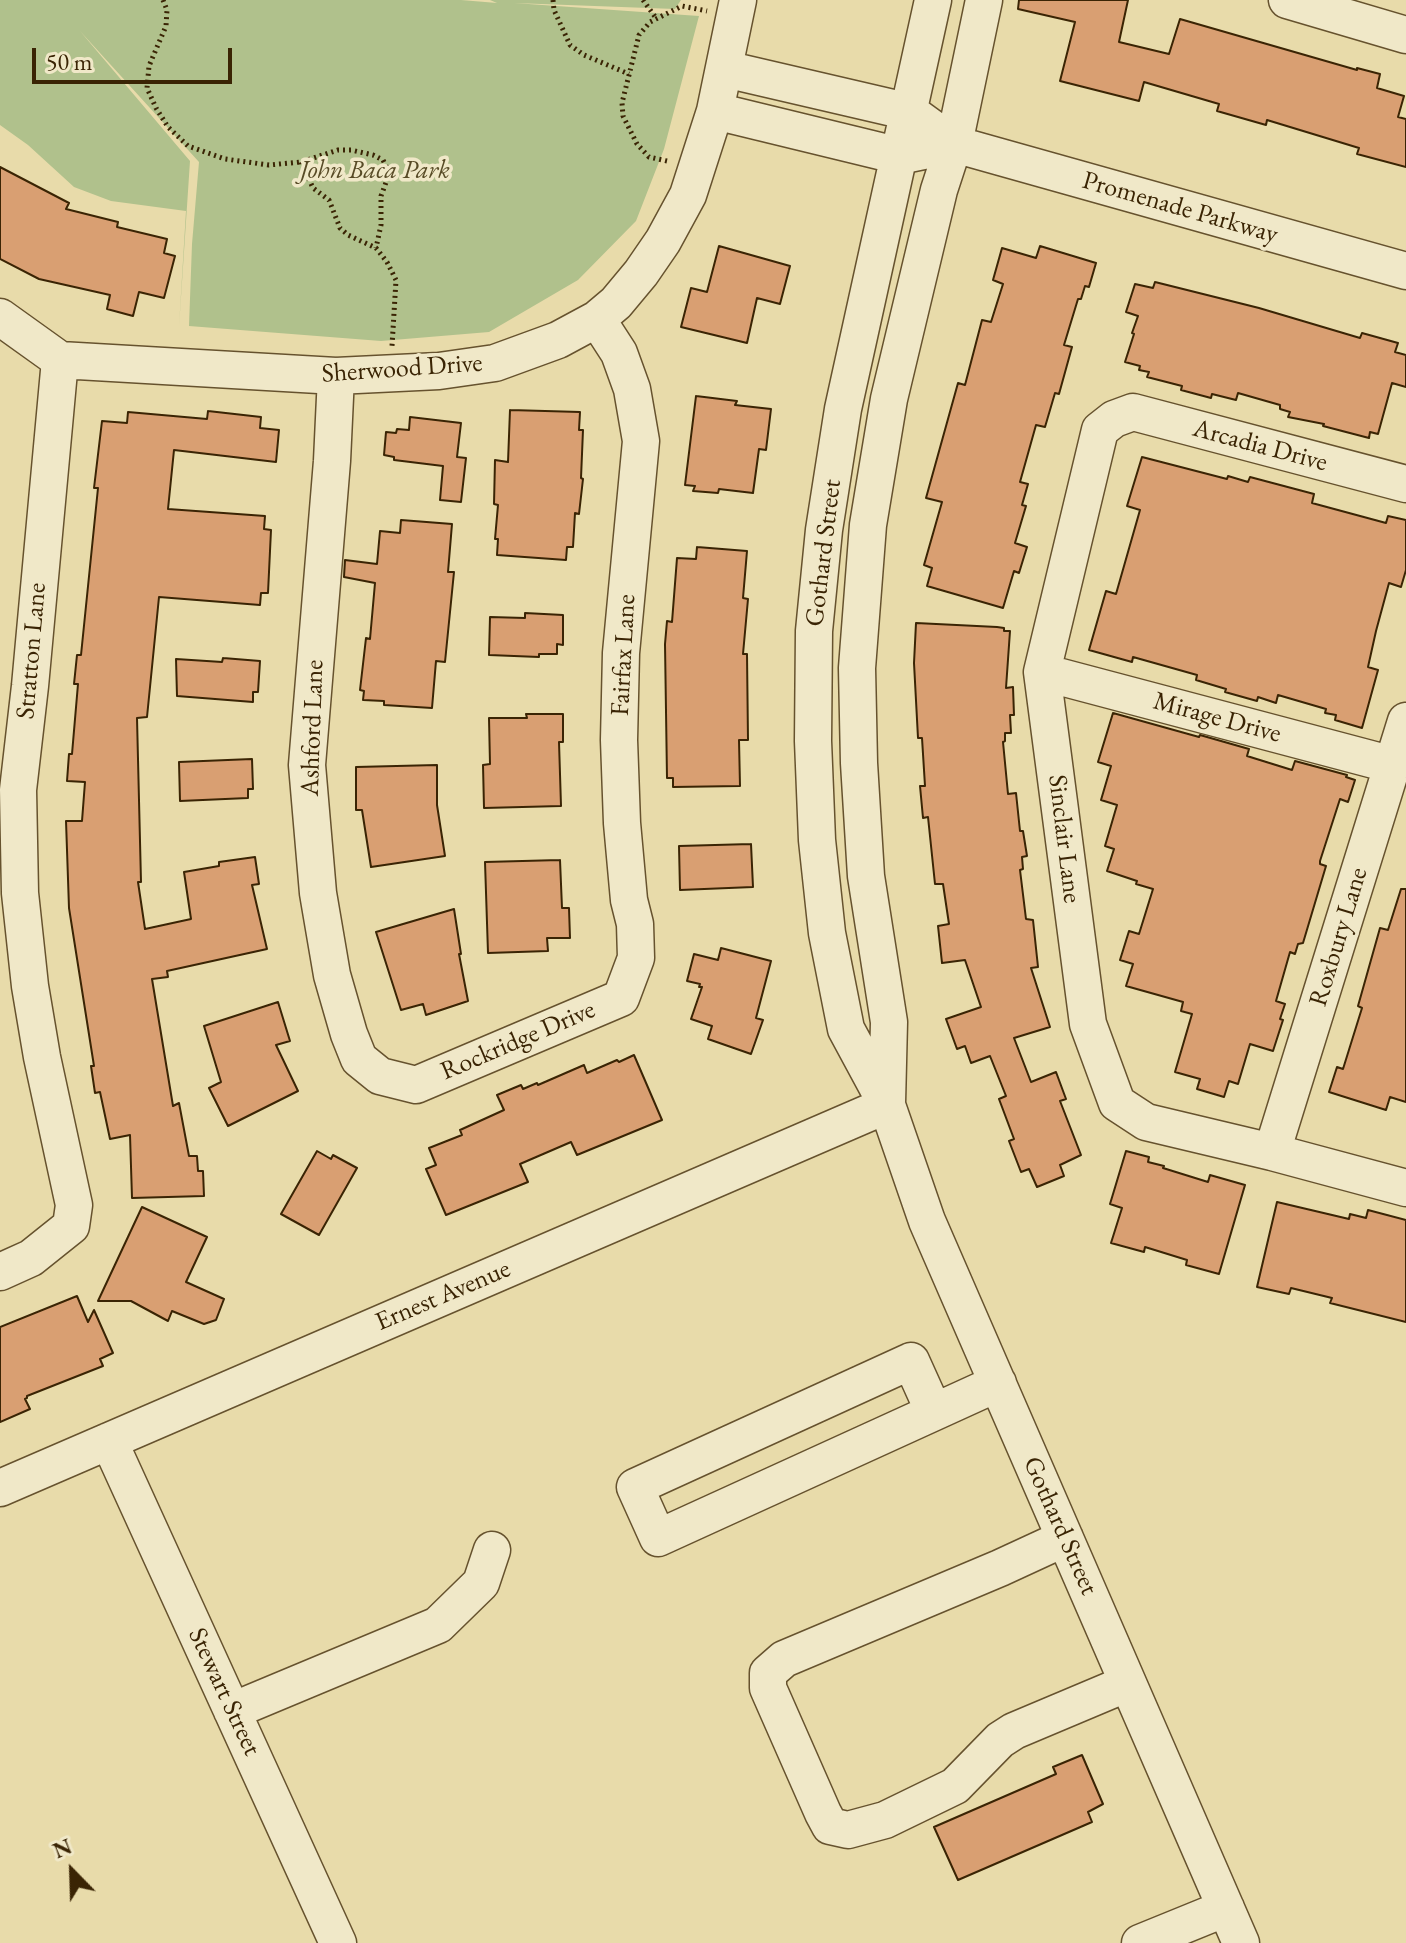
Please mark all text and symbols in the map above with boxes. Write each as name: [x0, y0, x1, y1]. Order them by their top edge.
scale bar: [36, 32, 236, 82]
text: 50 m: [46, 46, 93, 77]
park label: John Baca Park: [300, 155, 450, 187]
street label: Promenade Parkway: [1079, 165, 1281, 251]
street label: Sherwood Drive: [321, 348, 483, 390]
street label: Arcadia Drive: [1189, 413, 1331, 479]
street label: Gothard Street: [800, 478, 848, 628]
street label: Stratton Lane: [10, 581, 54, 721]
street label: Fairfax Lane: [605, 593, 643, 717]
street label: Ashford Lane: [295, 659, 331, 797]
street label: Mirage Drive: [1150, 686, 1284, 750]
street label: Sinclair Lane: [1041, 773, 1087, 905]
street label: Roxbury Lane: [1303, 864, 1375, 1010]
street label: Rockridge Drive: [436, 994, 600, 1088]
street label: Ernest Avenue: [371, 1254, 515, 1338]
street label: Gothard Street: [1016, 1452, 1104, 1600]
street label: Stewart Street: [181, 1623, 267, 1761]
north arrow: [32, 1831, 112, 1911]
text: N: [49, 1832, 76, 1865]

